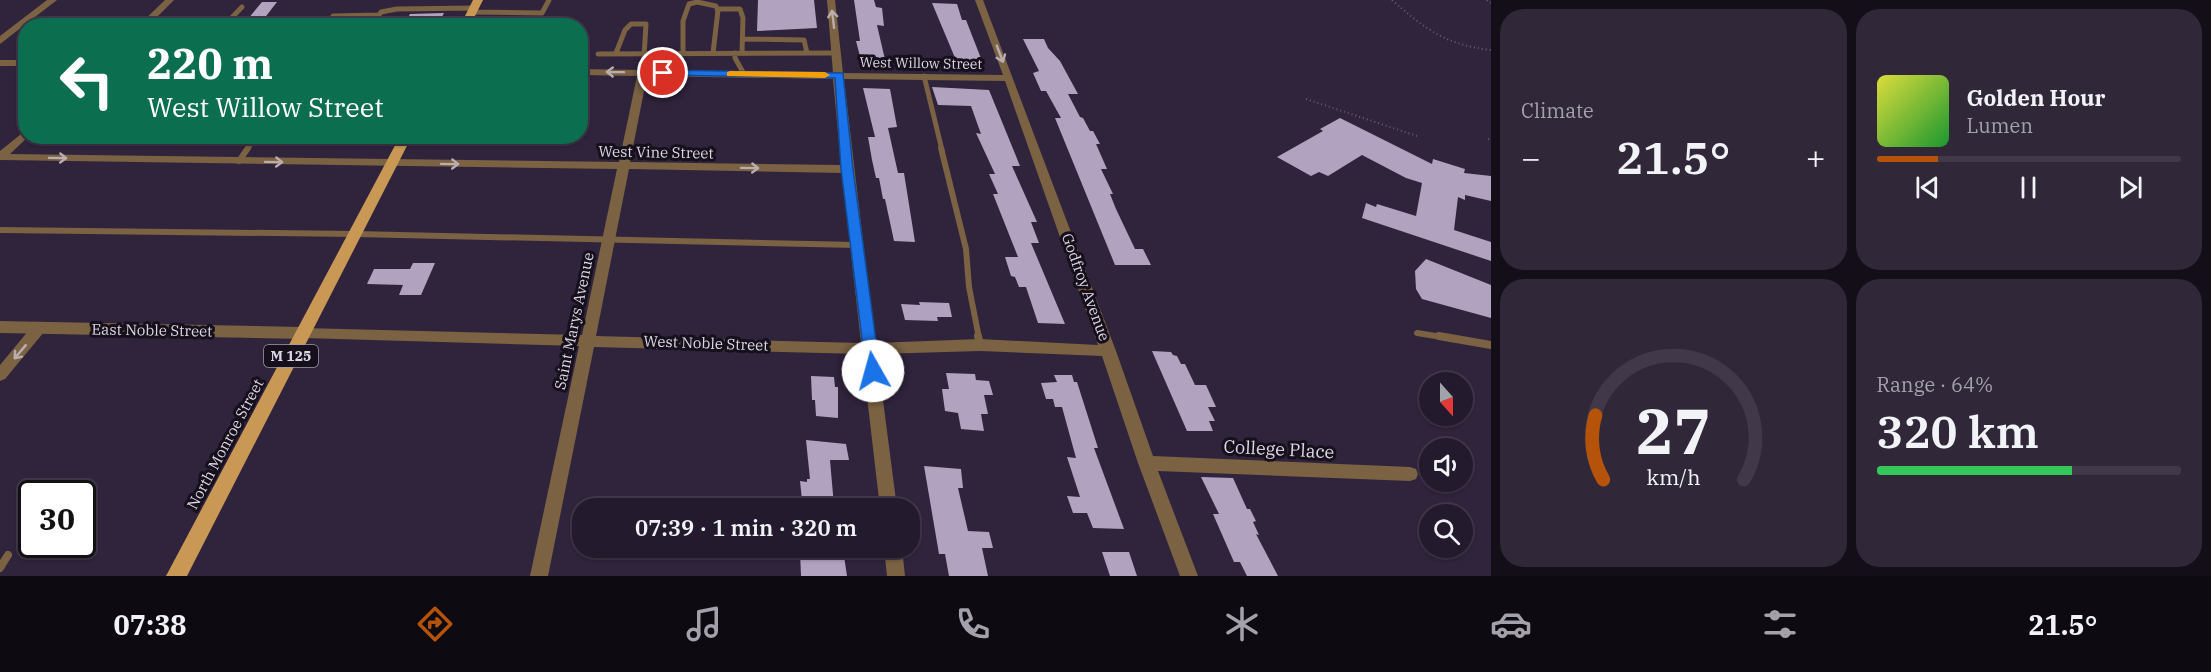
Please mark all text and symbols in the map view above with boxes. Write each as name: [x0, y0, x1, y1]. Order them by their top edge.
one-way arrow: [827, 10, 838, 30]
text: 220 m: [147, 36, 273, 91]
icon: left: [48, 42, 126, 120]
one-way arrow: [995, 45, 1006, 63]
pin: [637, 47, 688, 98]
street label: West Willow Street: [859, 53, 983, 73]
icon: arrive: [646, 56, 679, 89]
one-way arrow: [605, 66, 625, 78]
text: Golden Hour: [1967, 83, 2105, 112]
text: West Willow Street: [147, 89, 384, 124]
text: Climate: [1521, 97, 1594, 124]
text: Lumen: [1967, 112, 2033, 139]
text: 21.5°: [1616, 128, 1731, 186]
text: −: [1521, 136, 1541, 179]
text: +: [1806, 136, 1825, 179]
street label: West Vine Street: [598, 141, 714, 163]
one-way arrow: [48, 152, 68, 164]
one-way arrow: [264, 156, 284, 167]
one-way arrow: [439, 158, 459, 170]
one-way arrow: [739, 162, 759, 174]
icon: previous: [1911, 171, 1944, 204]
icon: pause: [2012, 171, 2045, 204]
icon: next: [2114, 171, 2147, 204]
street label: Godfroy Avenue: [1058, 231, 1114, 343]
street label: Saint Marys Avenue: [550, 251, 598, 391]
street label: East Noble Street: [91, 319, 213, 341]
street label: West Noble Street: [643, 331, 769, 355]
position arrow: [841, 339, 905, 403]
one-way arrow: [13, 344, 26, 360]
road number: M 125: [264, 345, 318, 367]
text: Range · 64%: [1877, 371, 1993, 398]
north arrow: [1419, 372, 1473, 426]
map controls: [1419, 372, 1473, 558]
street label: North Monroe Street: [183, 376, 267, 512]
text: 27: [1636, 390, 1711, 471]
text: 320 km: [1877, 402, 2039, 460]
street label: College Place: [1223, 435, 1335, 463]
button: sound: [1419, 438, 1473, 492]
text: km/h: [1646, 463, 1700, 491]
speed limit sign: 30: [18, 480, 96, 558]
button: search: [1419, 504, 1473, 558]
text: 07:39 · 1 min · 320 m: [635, 513, 857, 542]
icon: directions: [414, 603, 456, 645]
icon: music: [683, 603, 725, 645]
icon: phone: [952, 603, 994, 645]
icon: climate: [1221, 603, 1263, 645]
icon: car: [1490, 603, 1532, 645]
icon: filters: [1759, 603, 1801, 645]
text: 07:38: [114, 607, 187, 642]
text: 21.5°: [2028, 607, 2097, 642]

